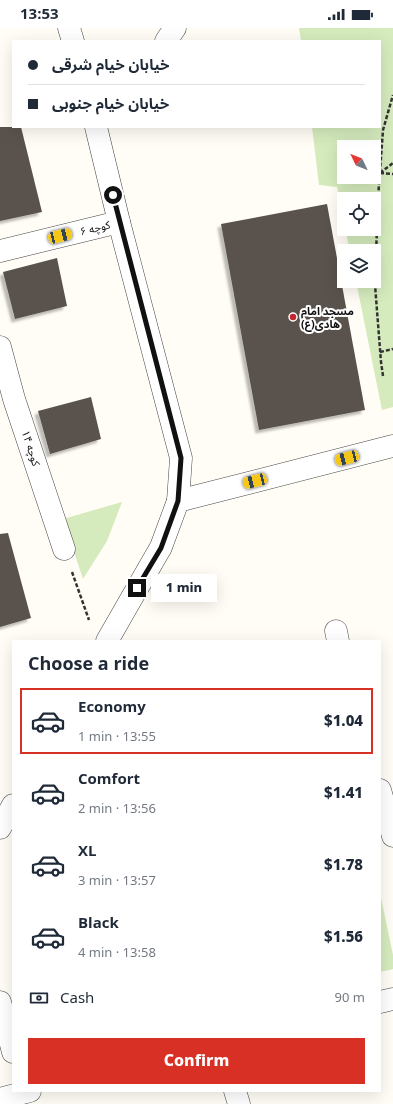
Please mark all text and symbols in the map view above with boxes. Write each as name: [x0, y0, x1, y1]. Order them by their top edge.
text: 13:53: [20, 0, 59, 30]
text: خیابان خیام شرقی: [52, 49, 169, 81]
text: خیابان خیام جنوبی: [52, 88, 169, 120]
north arrow: [337, 140, 381, 184]
map controls: [337, 140, 381, 288]
route start: [104, 186, 122, 204]
button: locate: [337, 192, 381, 236]
street label: کوچه ۶: [77, 214, 113, 243]
car: [47, 227, 73, 245]
button: layers: [337, 244, 381, 288]
place label: مسجد امام هادی(ع): [301, 300, 354, 336]
marker: مسجد امام هادی(ع): [288, 312, 298, 322]
street label: کوچه ۱۴: [14, 427, 47, 470]
car: [334, 449, 360, 467]
car: [242, 472, 268, 490]
callout: 1 min: [151, 574, 217, 602]
text: 1 min: [166, 574, 202, 602]
route end: [128, 579, 146, 597]
text: Choose a ride: [28, 645, 149, 683]
text: Economy: [78, 691, 146, 723]
icon: car: [30, 703, 66, 739]
text: $1.04: [324, 705, 363, 737]
text: 1 min · 13:55: [78, 723, 156, 751]
text: Comfort: [78, 763, 140, 795]
icon: car: [30, 775, 66, 811]
text: $1.41: [324, 777, 363, 809]
text: 2 min · 13:56: [78, 795, 156, 823]
text: XL: [78, 835, 96, 867]
icon: car: [30, 847, 66, 883]
text: $1.78: [324, 849, 363, 881]
text: 3 min · 13:57: [78, 867, 156, 895]
text: Black: [78, 907, 119, 939]
icon: car: [30, 919, 66, 955]
text: $1.56: [324, 921, 363, 953]
text: 4 min · 13:58: [78, 939, 156, 967]
text: Cash: [60, 982, 94, 1014]
text: 90 m: [335, 984, 365, 1012]
icon: cash: [28, 987, 50, 1009]
button: Confirm: [28, 1038, 365, 1084]

